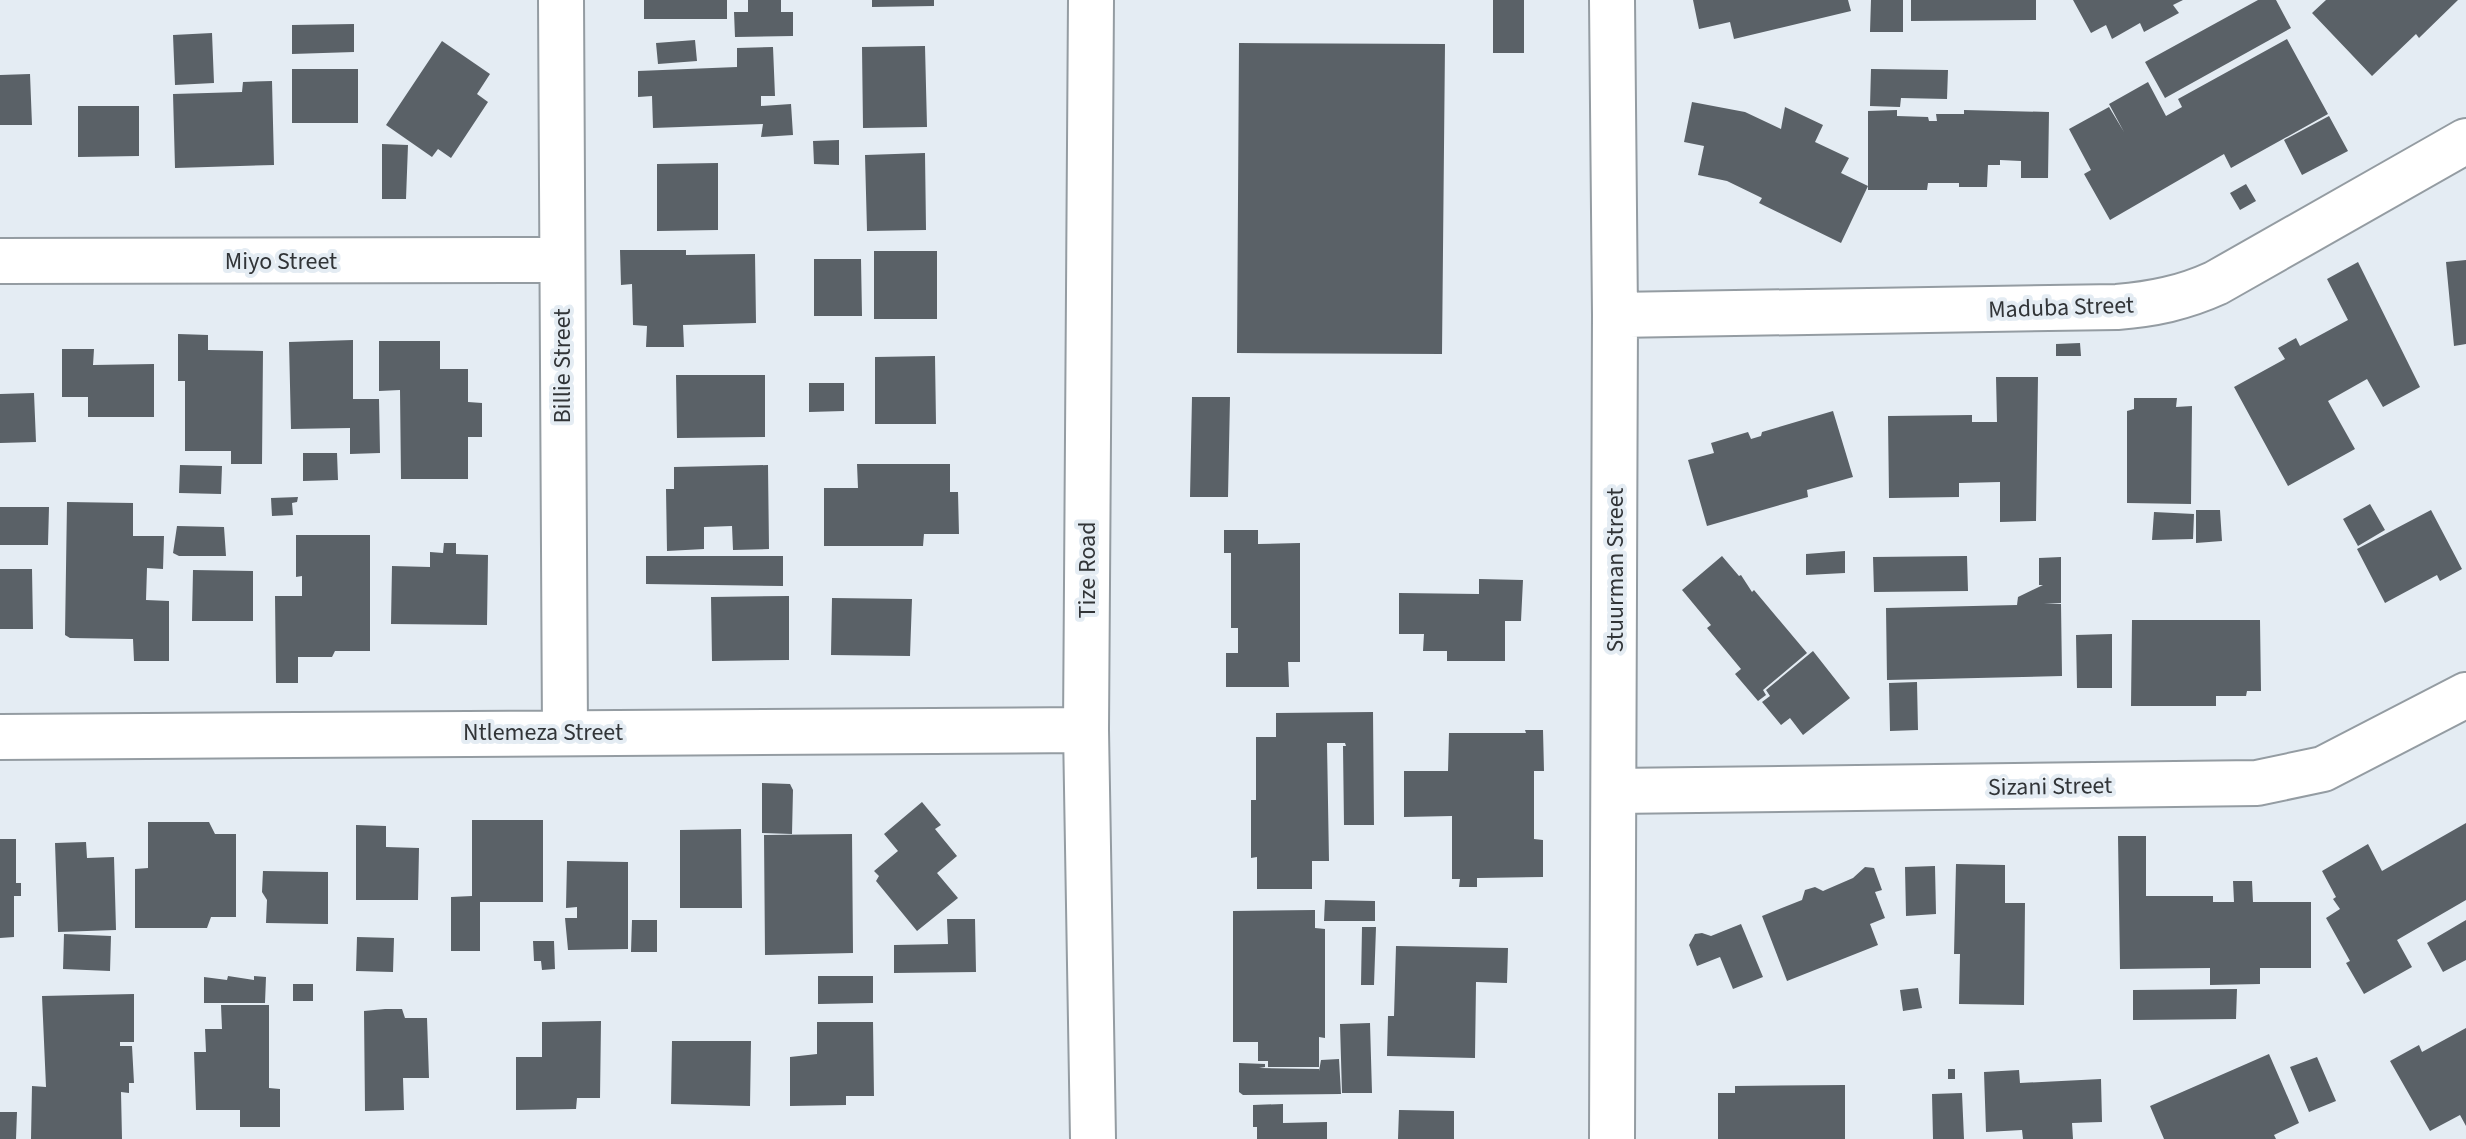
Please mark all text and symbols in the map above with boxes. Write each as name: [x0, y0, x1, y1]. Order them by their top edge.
street label: Miyo Street: [225, 244, 337, 279]
street label: Maduba Street: [1988, 287, 2135, 328]
street label: Billie Street: [545, 309, 580, 424]
street label: Stuurman Street: [1598, 488, 1633, 652]
street label: Tize Road: [1070, 522, 1105, 618]
street label: Ntlemeza Street: [463, 715, 623, 750]
street label: Sizani Street: [1987, 768, 2113, 805]

